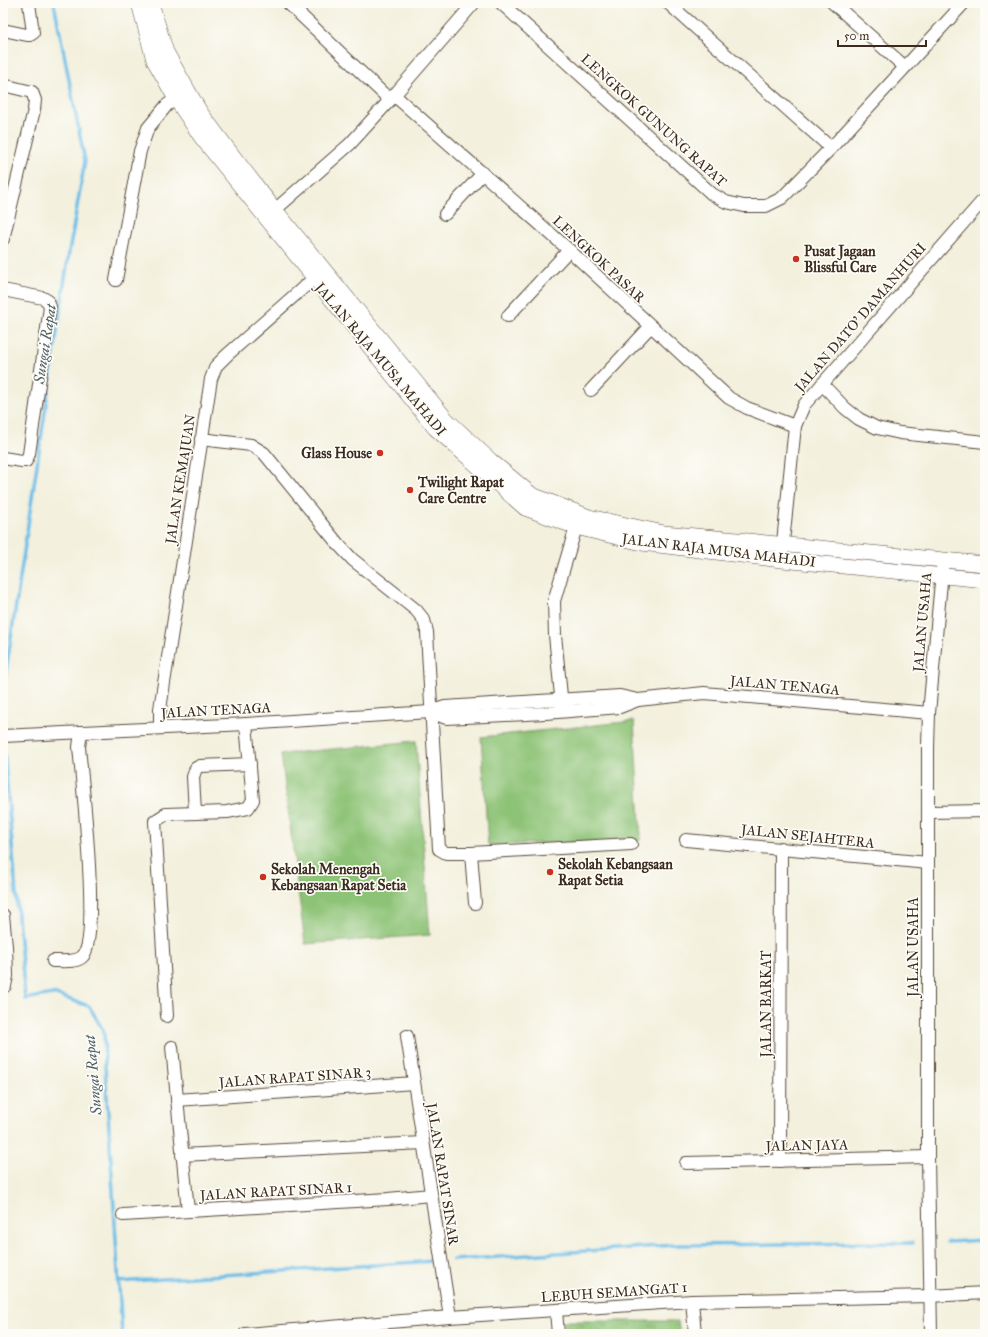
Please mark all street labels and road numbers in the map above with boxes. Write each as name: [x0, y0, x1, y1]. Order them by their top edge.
street label: LENGKOK GUNUNG RAPAT: [577, 50, 730, 191]
street label: LENGKOK PASAR: [549, 212, 649, 307]
street label: JALAN DATO' DAMANHURI: [790, 239, 930, 397]
street label: JALAN RAJA MUSA MAHADI: [309, 278, 450, 440]
street label: JALAN KEMAJUAN: [162, 413, 200, 547]
street label: JALAN RAJA MUSA MAHADI: [619, 530, 817, 572]
street label: JALAN USAHA: [909, 571, 936, 675]
street label: JALAN TENAGA: [727, 672, 841, 700]
street label: JALAN TENAGA: [159, 699, 272, 723]
street label: JALAN SEJAHTERA: [738, 821, 876, 853]
street label: JALAN USAHA: [905, 896, 923, 999]
street label: JALAN BARKAT: [758, 950, 776, 1060]
street label: JALAN RAPAT SINAR 3: [216, 1064, 372, 1092]
street label: JALAN RAPAT SINAR: [422, 1100, 462, 1248]
street label: JALAN JAYA: [764, 1136, 849, 1156]
street label: JALAN RAPAT SINAR 1: [198, 1179, 353, 1205]
street label: LEBUH SEMANGAT 1: [540, 1279, 688, 1306]

